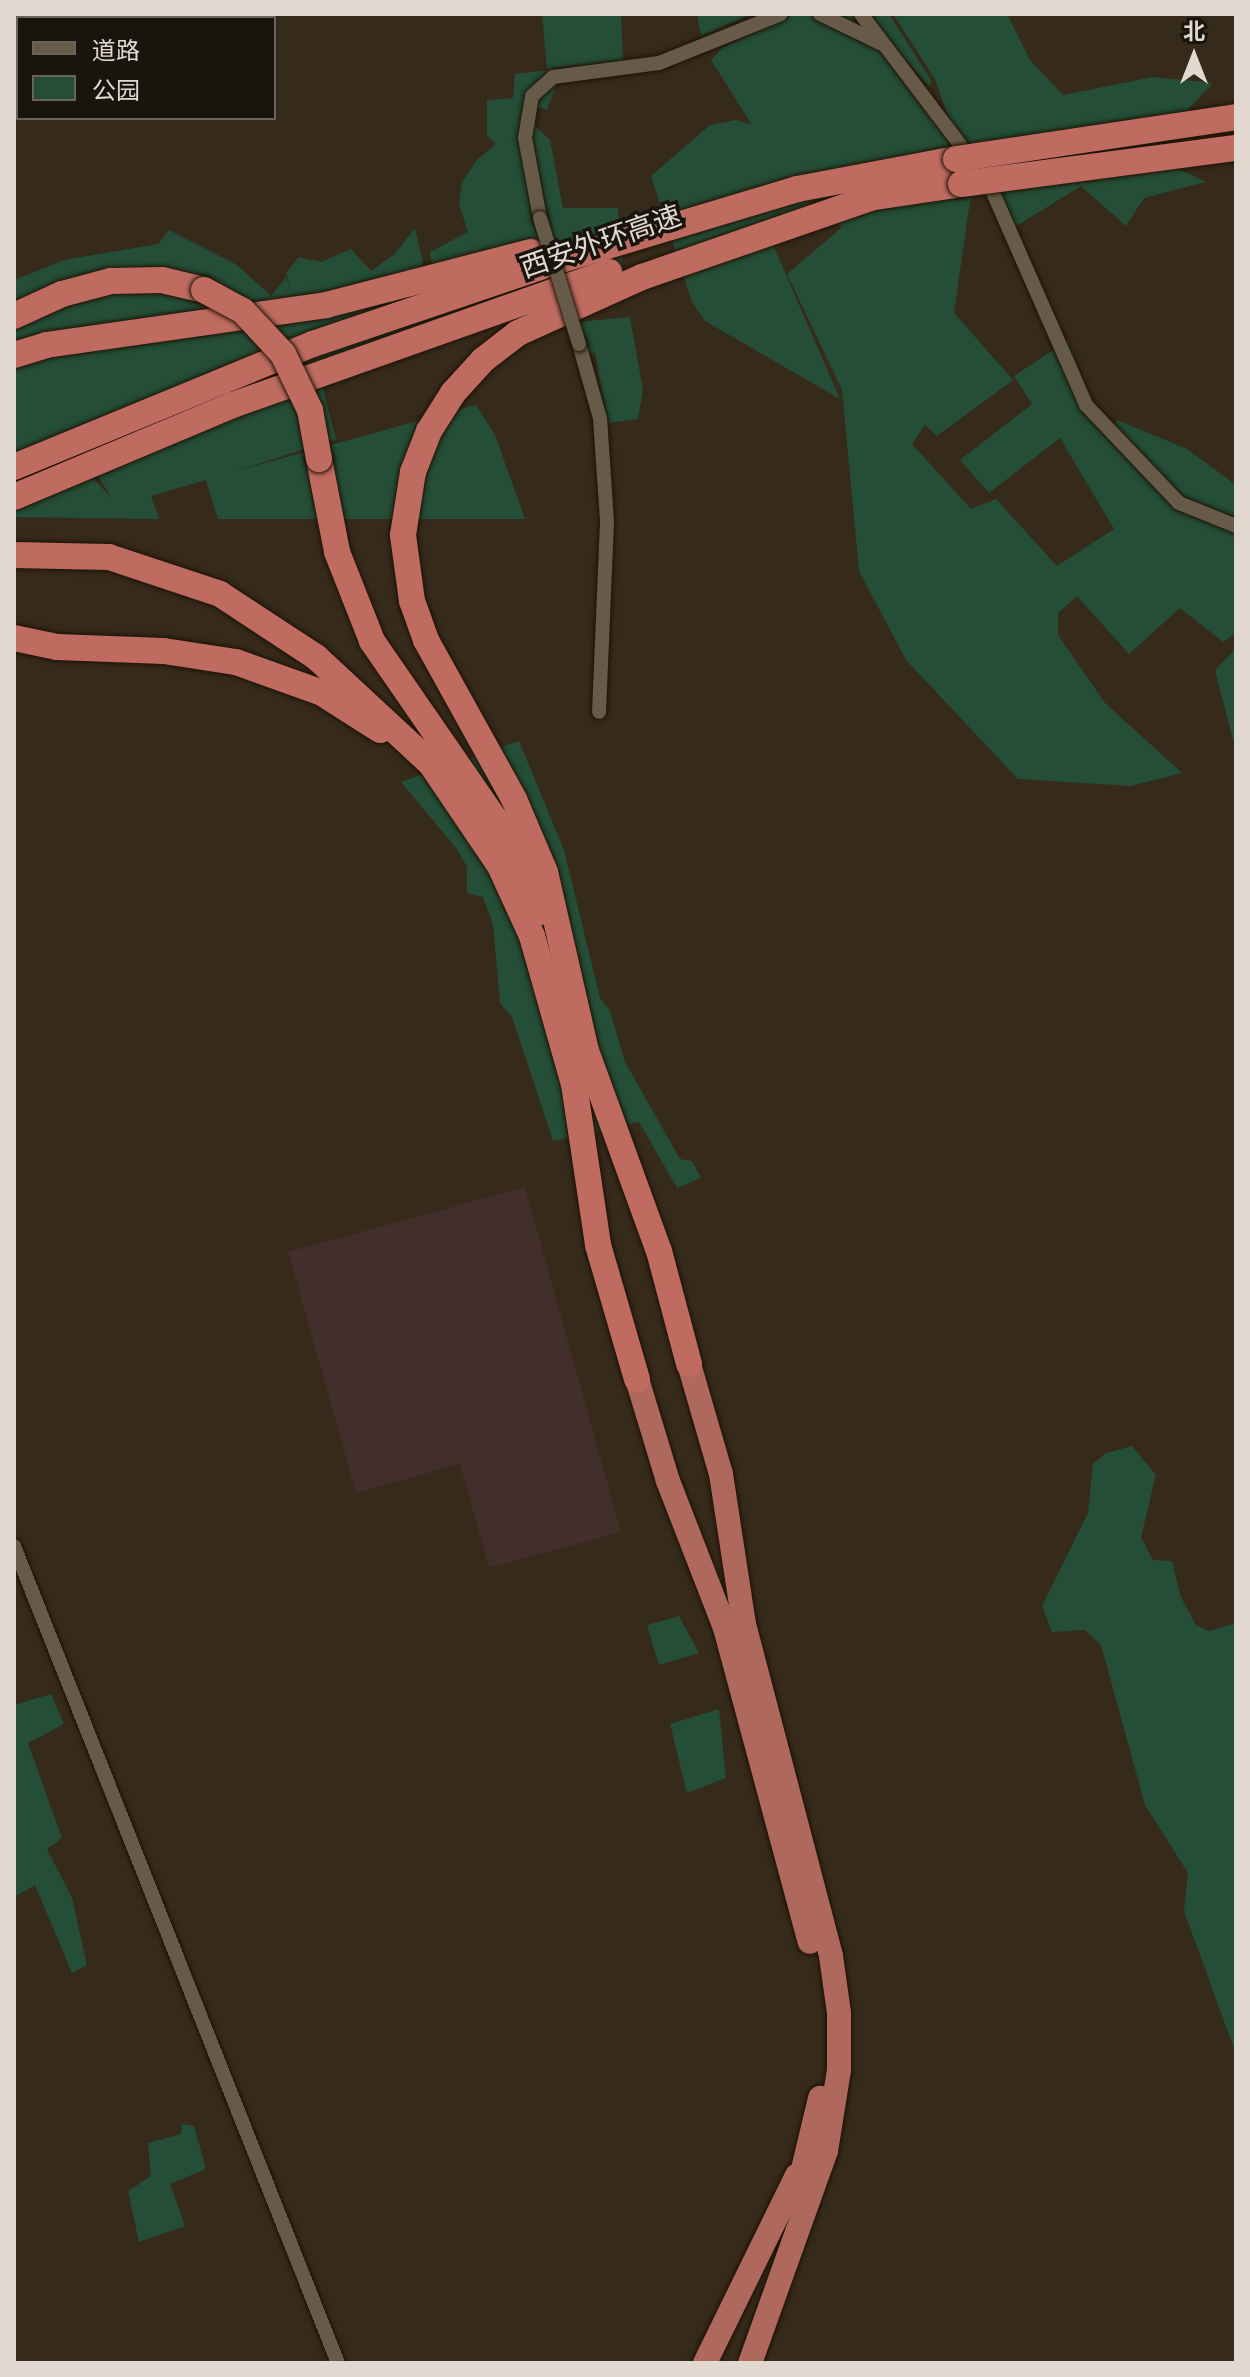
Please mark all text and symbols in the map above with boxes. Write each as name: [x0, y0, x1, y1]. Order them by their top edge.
legend: [16, 16, 276, 120]
north arrow: [1154, 16, 1234, 96]
text: 北: [1183, 19, 1205, 45]
text: 道路: [92, 37, 140, 65]
text: 公园: [92, 77, 140, 105]
street label: 西安外环高速: [516, 199, 686, 285]

